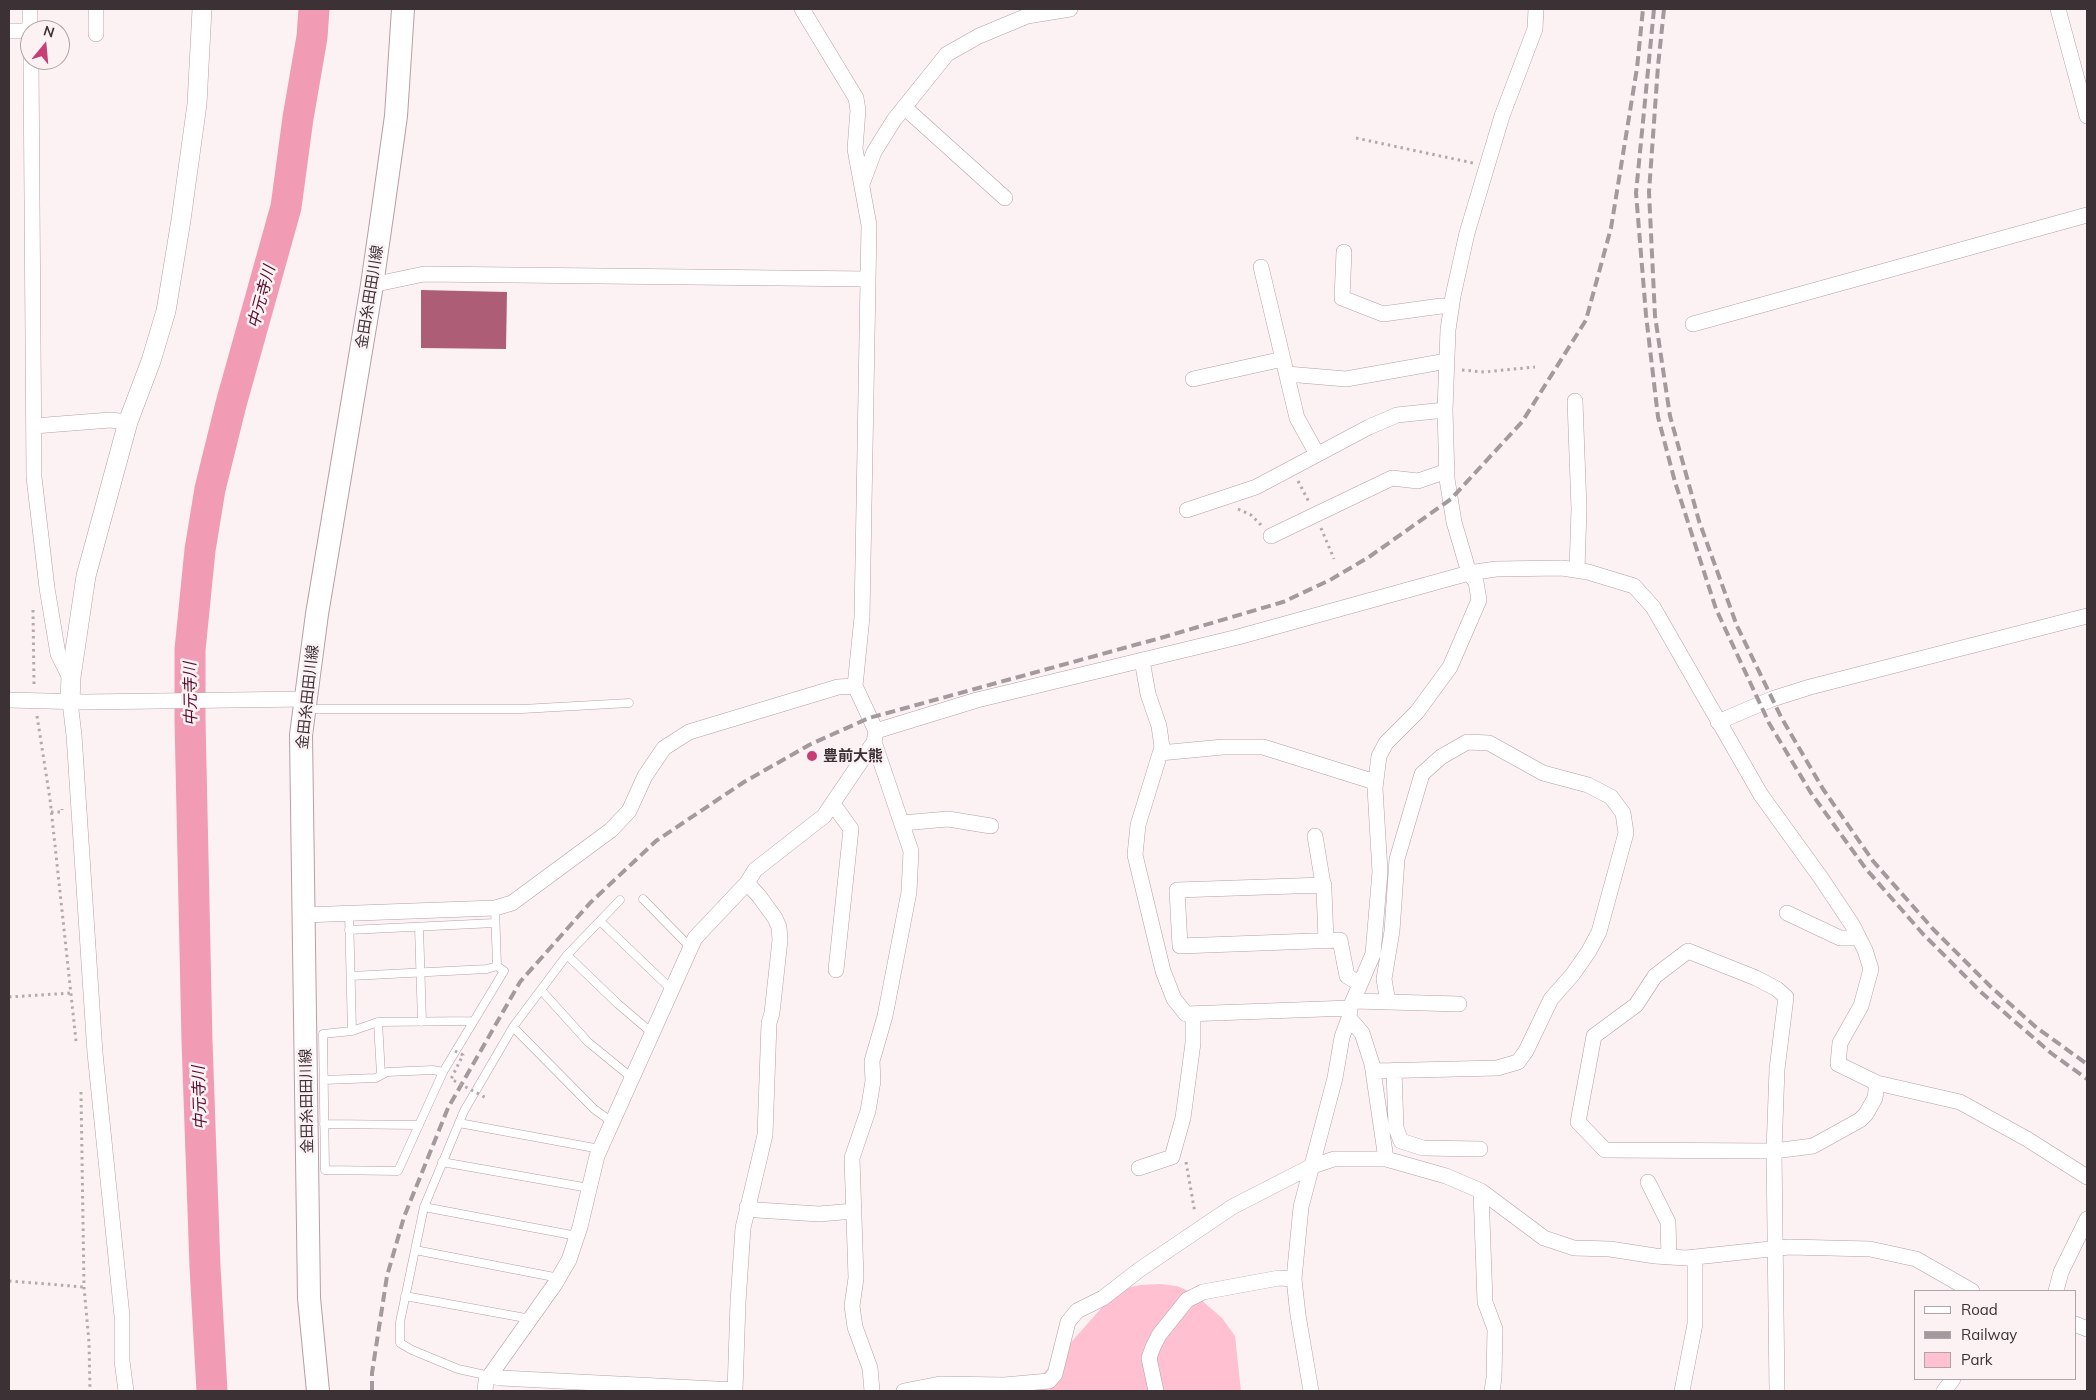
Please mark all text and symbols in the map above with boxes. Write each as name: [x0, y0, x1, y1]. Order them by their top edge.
north arrow: [20, 20, 70, 70]
text: N: [41, 21, 57, 42]
street label: 金田糸田田川線: [353, 244, 387, 350]
water label: 中元寺川: [244, 264, 280, 330]
street label: 金田糸田田川線: [294, 644, 322, 750]
water label: 中元寺川: [181, 662, 201, 726]
place label: 豊前大熊: [823, 747, 883, 765]
marker: 豊前大熊: [805, 749, 819, 763]
street label: 金田糸田田川線: [297, 1048, 317, 1154]
water label: 中元寺川: [189, 1066, 211, 1130]
legend: [1914, 1290, 2076, 1380]
text: Road: [1961, 1300, 1998, 1319]
text: Railway: [1961, 1325, 2017, 1344]
text: Park: [1961, 1350, 1993, 1369]

